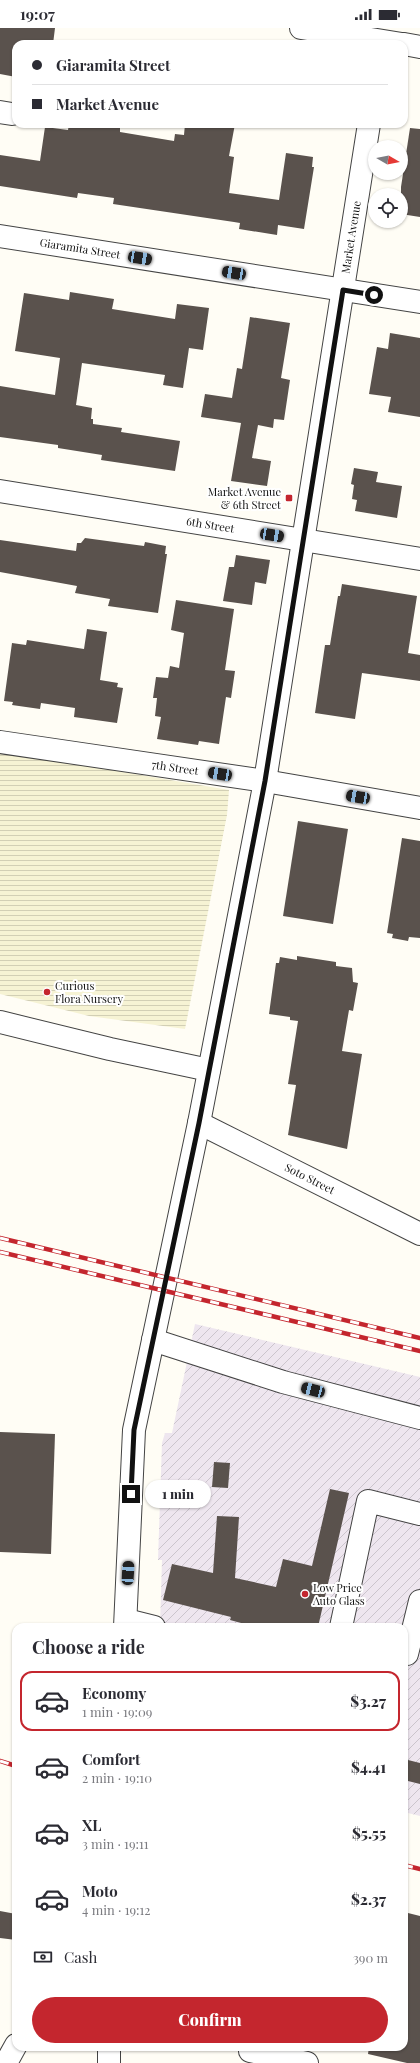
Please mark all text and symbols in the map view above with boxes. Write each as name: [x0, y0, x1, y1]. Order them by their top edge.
text: 19:07: [20, 4, 55, 24]
text: Giaramita Street: [56, 55, 170, 75]
text: Market Avenue: [56, 94, 159, 114]
north arrow: [368, 140, 408, 180]
map controls: [368, 140, 408, 228]
button: locate: [368, 188, 408, 228]
street label: Market Avenue: [337, 199, 364, 274]
street label: Giaramita Street: [39, 234, 122, 262]
car: [127, 250, 153, 266]
car: [221, 265, 247, 281]
route start: [365, 286, 383, 304]
place label: Market Avenue & 6th Street: [208, 484, 281, 512]
marker: Market Avenue & 6th Street: [284, 493, 294, 503]
street label: 6th Street: [185, 513, 236, 536]
car: [259, 527, 285, 543]
street label: 7th Street: [151, 756, 200, 778]
car: [207, 766, 233, 782]
car: [345, 789, 371, 805]
place label: Curious Flora Nursery: [55, 978, 123, 1006]
marker: Curious Flora Nursery: [42, 987, 52, 997]
street label: Soto Street: [282, 1159, 338, 1197]
car: [300, 1381, 326, 1399]
callout: 1 min: [145, 1480, 211, 1508]
route end: [122, 1485, 140, 1503]
text: 1 min: [162, 1485, 194, 1502]
car: [121, 1561, 135, 1585]
place label: Low Price Auto Glass: [312, 1580, 365, 1608]
marker: Low Price Auto Glass: [300, 1589, 310, 1599]
text: Choose a ride: [32, 1635, 145, 1659]
icon: car: [34, 1683, 70, 1719]
text: Economy: [82, 1683, 146, 1703]
text: $3.27: [350, 1691, 386, 1711]
text: 1 min · 19:09: [82, 1703, 152, 1720]
icon: car: [34, 1749, 70, 1785]
text: Comfort: [82, 1749, 140, 1769]
text: $4.41: [351, 1757, 386, 1777]
text: 2 min · 19:10: [82, 1769, 152, 1786]
icon: car: [34, 1815, 70, 1851]
text: XL: [82, 1815, 102, 1835]
text: $5.55: [352, 1823, 386, 1843]
text: 3 min · 19:11: [82, 1835, 149, 1852]
icon: car: [34, 1881, 70, 1917]
text: Moto: [82, 1881, 118, 1901]
text: $2.37: [351, 1889, 386, 1909]
text: 4 min · 19:12: [82, 1901, 151, 1918]
icon: cash: [32, 1946, 54, 1968]
text: Cash: [64, 1947, 97, 1967]
text: 390 m: [353, 1949, 388, 1966]
button: Confirm: [32, 1997, 388, 2043]

